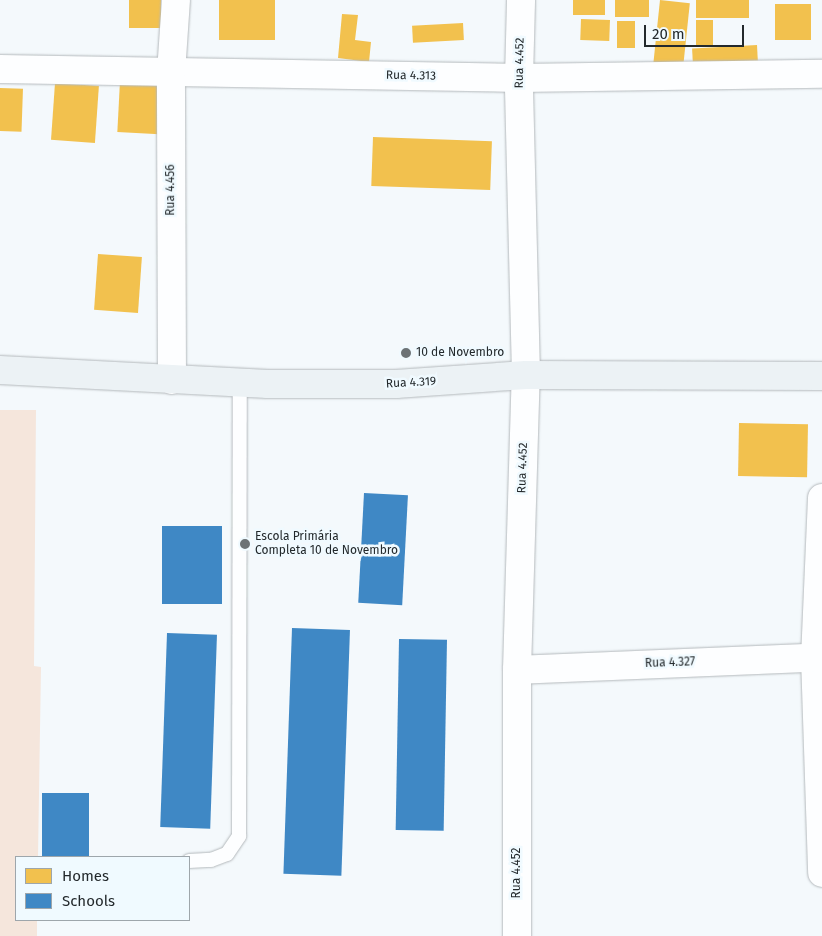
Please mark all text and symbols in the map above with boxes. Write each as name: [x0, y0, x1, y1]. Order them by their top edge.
scale bar: [647, 15, 747, 47]
text: 20 m: [652, 25, 685, 43]
street label: Rua 4.452: [512, 37, 528, 89]
street label: Rua 4.313: [386, 68, 436, 84]
street label: Rua 4.456: [164, 164, 178, 216]
place label: 10 de Novembro: [416, 346, 504, 360]
marker: 10 de Novembro: [400, 347, 412, 359]
street label: Rua 4.319: [385, 374, 437, 392]
street label: Rua 4.452: [515, 442, 531, 494]
place label: Escola Primária Completa 10 de Novembro: [255, 530, 398, 558]
marker: Escola Primária Completa 10 de Novembro: [239, 538, 251, 550]
street label: Rua 4.327: [645, 655, 695, 671]
street label: Rua 4.452: [510, 848, 524, 898]
legend: [15, 856, 190, 921]
text: Homes: [62, 867, 109, 885]
text: Schools: [62, 892, 115, 910]

